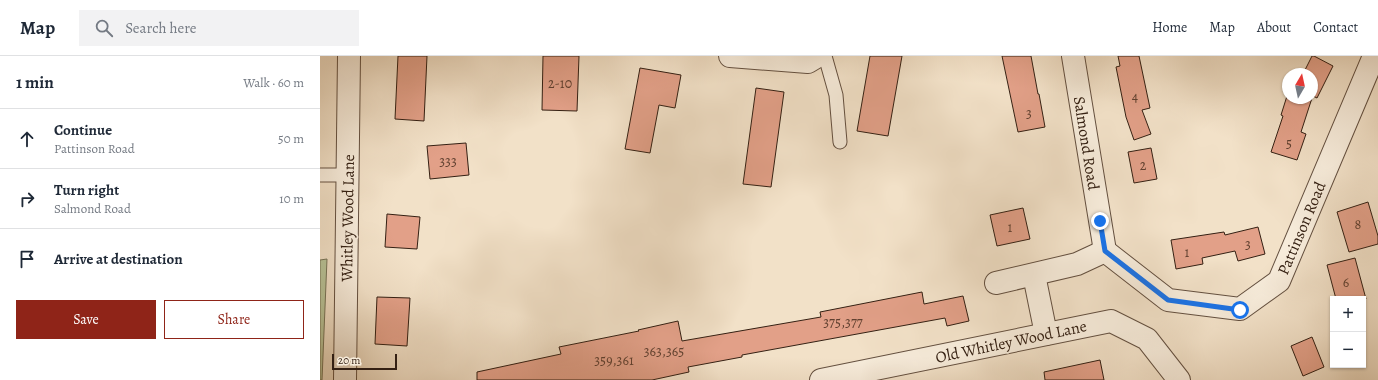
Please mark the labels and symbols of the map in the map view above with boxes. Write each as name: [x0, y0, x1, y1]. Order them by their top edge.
north arrow: [1282, 68, 1318, 104]
house number: 2-10: [548, 74, 572, 93]
house number: 4: [1132, 87, 1138, 106]
street label: Salmond Road: [1068, 95, 1104, 192]
house number: 3: [1026, 104, 1032, 123]
house number: 5: [1286, 134, 1292, 153]
house number: 333: [439, 152, 457, 171]
street label: Whitley Wood Lane: [336, 154, 360, 283]
house number: 2: [1140, 156, 1147, 175]
street label: Pattinson Road: [1272, 178, 1332, 278]
route end: [1091, 212, 1109, 230]
house number: 8: [1355, 215, 1362, 234]
house number: 1: [1008, 218, 1013, 237]
house number: 3: [1245, 235, 1251, 254]
house number: 1: [1185, 243, 1190, 262]
house number: 6: [1343, 273, 1349, 292]
route start: [1231, 301, 1249, 319]
house number: 375,377: [823, 313, 863, 332]
street label: Old Whitley Wood Lane: [934, 315, 1089, 369]
house number: 363,365: [644, 342, 684, 361]
house number: 359,361: [594, 351, 634, 370]
scale bar: [332, 352, 397, 371]

